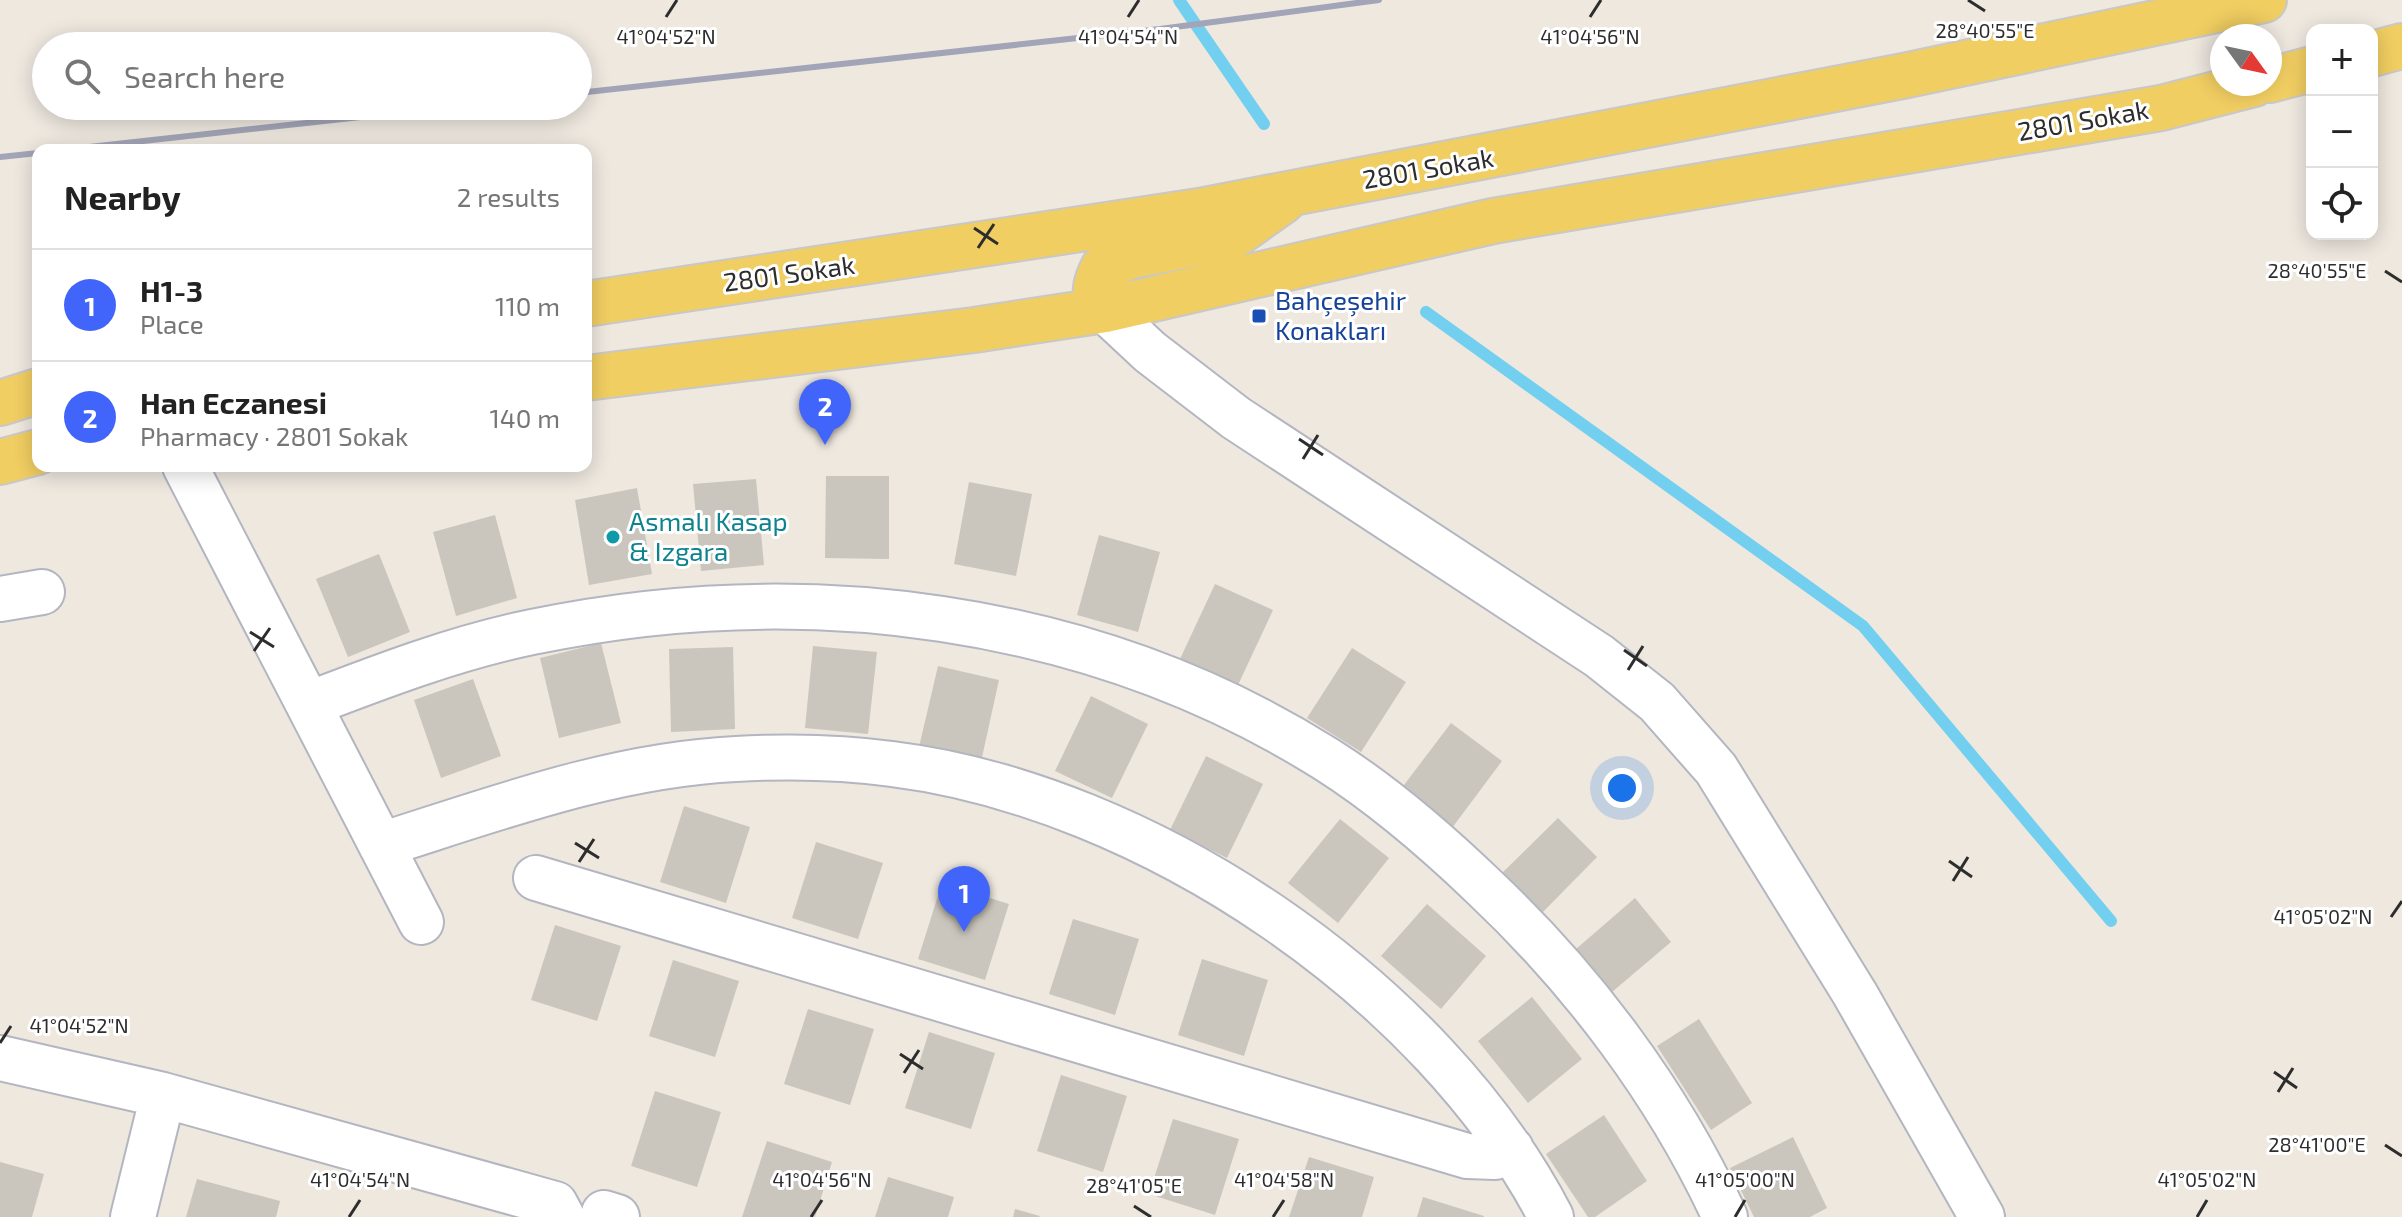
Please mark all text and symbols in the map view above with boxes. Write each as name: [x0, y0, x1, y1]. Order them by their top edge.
text: 28°40'55"E: [1936, 18, 2034, 42]
text: 41°04'52"N: [616, 24, 716, 48]
text: 41°04'54"N: [1078, 24, 1178, 48]
text: 41°04'56"N: [1540, 24, 1640, 48]
north arrow: [2210, 24, 2282, 96]
map controls: [2306, 24, 2378, 240]
button: +: [2306, 24, 2378, 96]
search box: [32, 32, 592, 120]
icon: search: [60, 54, 104, 98]
text: Search here: [124, 58, 285, 94]
street label: 2801 Sokak: [2015, 93, 2151, 146]
button: −: [2306, 96, 2378, 168]
street label: 2801 Sokak: [1360, 141, 1496, 194]
button: locate: [2306, 168, 2378, 240]
text: Nearby: [64, 176, 181, 217]
text: 2 results: [457, 181, 560, 212]
street label: 2801 Sokak: [721, 248, 856, 297]
text: 28°40'55"E: [2268, 258, 2366, 282]
text: H1-3: [140, 272, 203, 308]
place label: Bahçeşehir Konakları: [1275, 284, 1406, 345]
text: 1: [84, 290, 96, 321]
text: 110 m: [495, 290, 560, 321]
marker: Bahçeşehir Konakları: [1250, 307, 1268, 325]
text: Place: [140, 308, 204, 339]
pin: 2: [799, 379, 851, 445]
text: Han Eczanesi: [140, 384, 327, 420]
text: 2: [82, 402, 98, 433]
text: 140 m: [489, 402, 560, 433]
text: Pharmacy · 2801 Sokak: [140, 420, 408, 451]
place label: Asmalı Kasap & Izgara: [629, 505, 788, 566]
marker: Asmalı Kasap & Izgara: [604, 528, 622, 546]
your location: [1602, 768, 1642, 808]
pin: 1: [938, 866, 990, 932]
text: 41°05'02"N: [2274, 904, 2372, 928]
text: 41°04'52"N: [29, 1013, 129, 1037]
text: 28°41'00"E: [2268, 1132, 2366, 1156]
text: 41°04'54"N: [310, 1167, 410, 1191]
text: 41°04'56"N: [772, 1167, 872, 1191]
text: 41°04'58"N: [1234, 1167, 1334, 1191]
text: 41°05'00"N: [1695, 1167, 1795, 1191]
text: 41°05'02"N: [2158, 1167, 2256, 1191]
text: 28°41'05"E: [1086, 1173, 1182, 1197]

